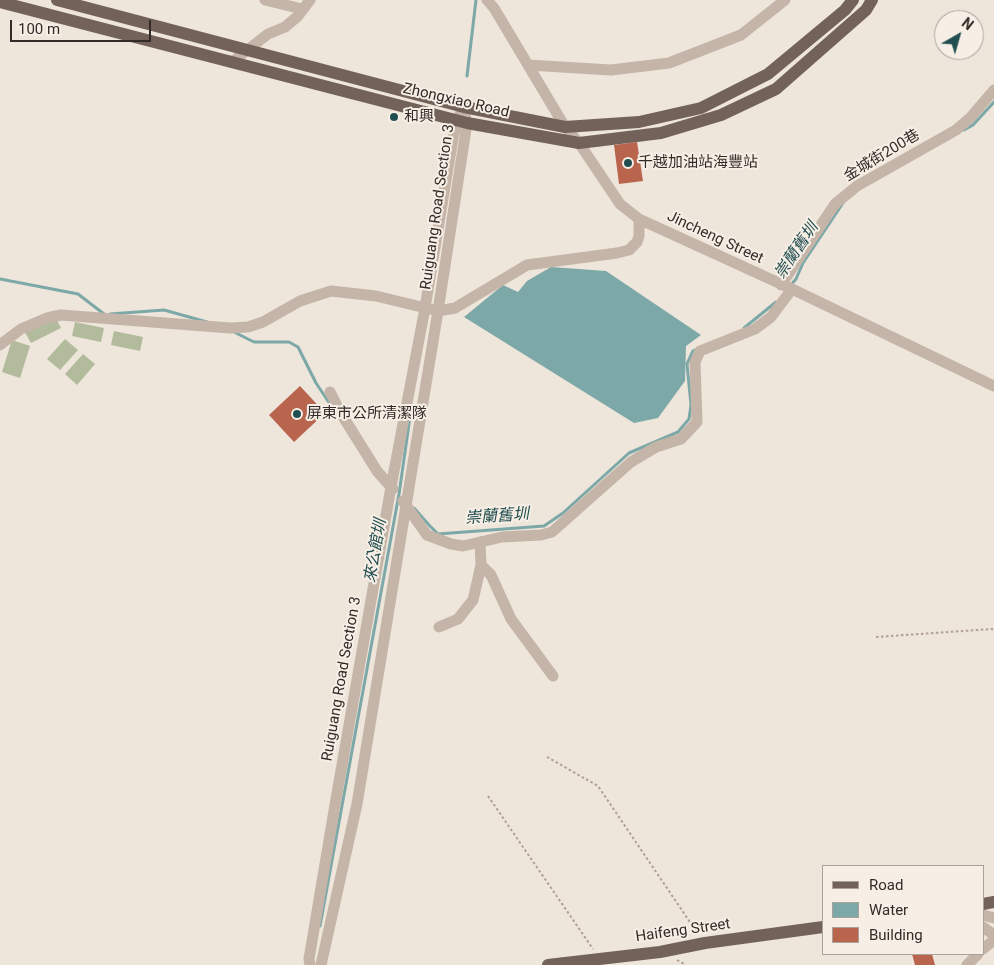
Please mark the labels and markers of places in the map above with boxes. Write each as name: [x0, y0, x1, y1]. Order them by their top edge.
place label: 和興: [404, 108, 434, 126]
marker: 和興: [388, 111, 400, 123]
place label: 千越加油站海豐站: [638, 154, 758, 172]
marker: 千越加油站海豐站: [622, 157, 634, 169]
place label: 屏東市公所清潔隊: [307, 405, 427, 423]
marker: 屏東市公所清潔隊: [291, 408, 303, 420]

